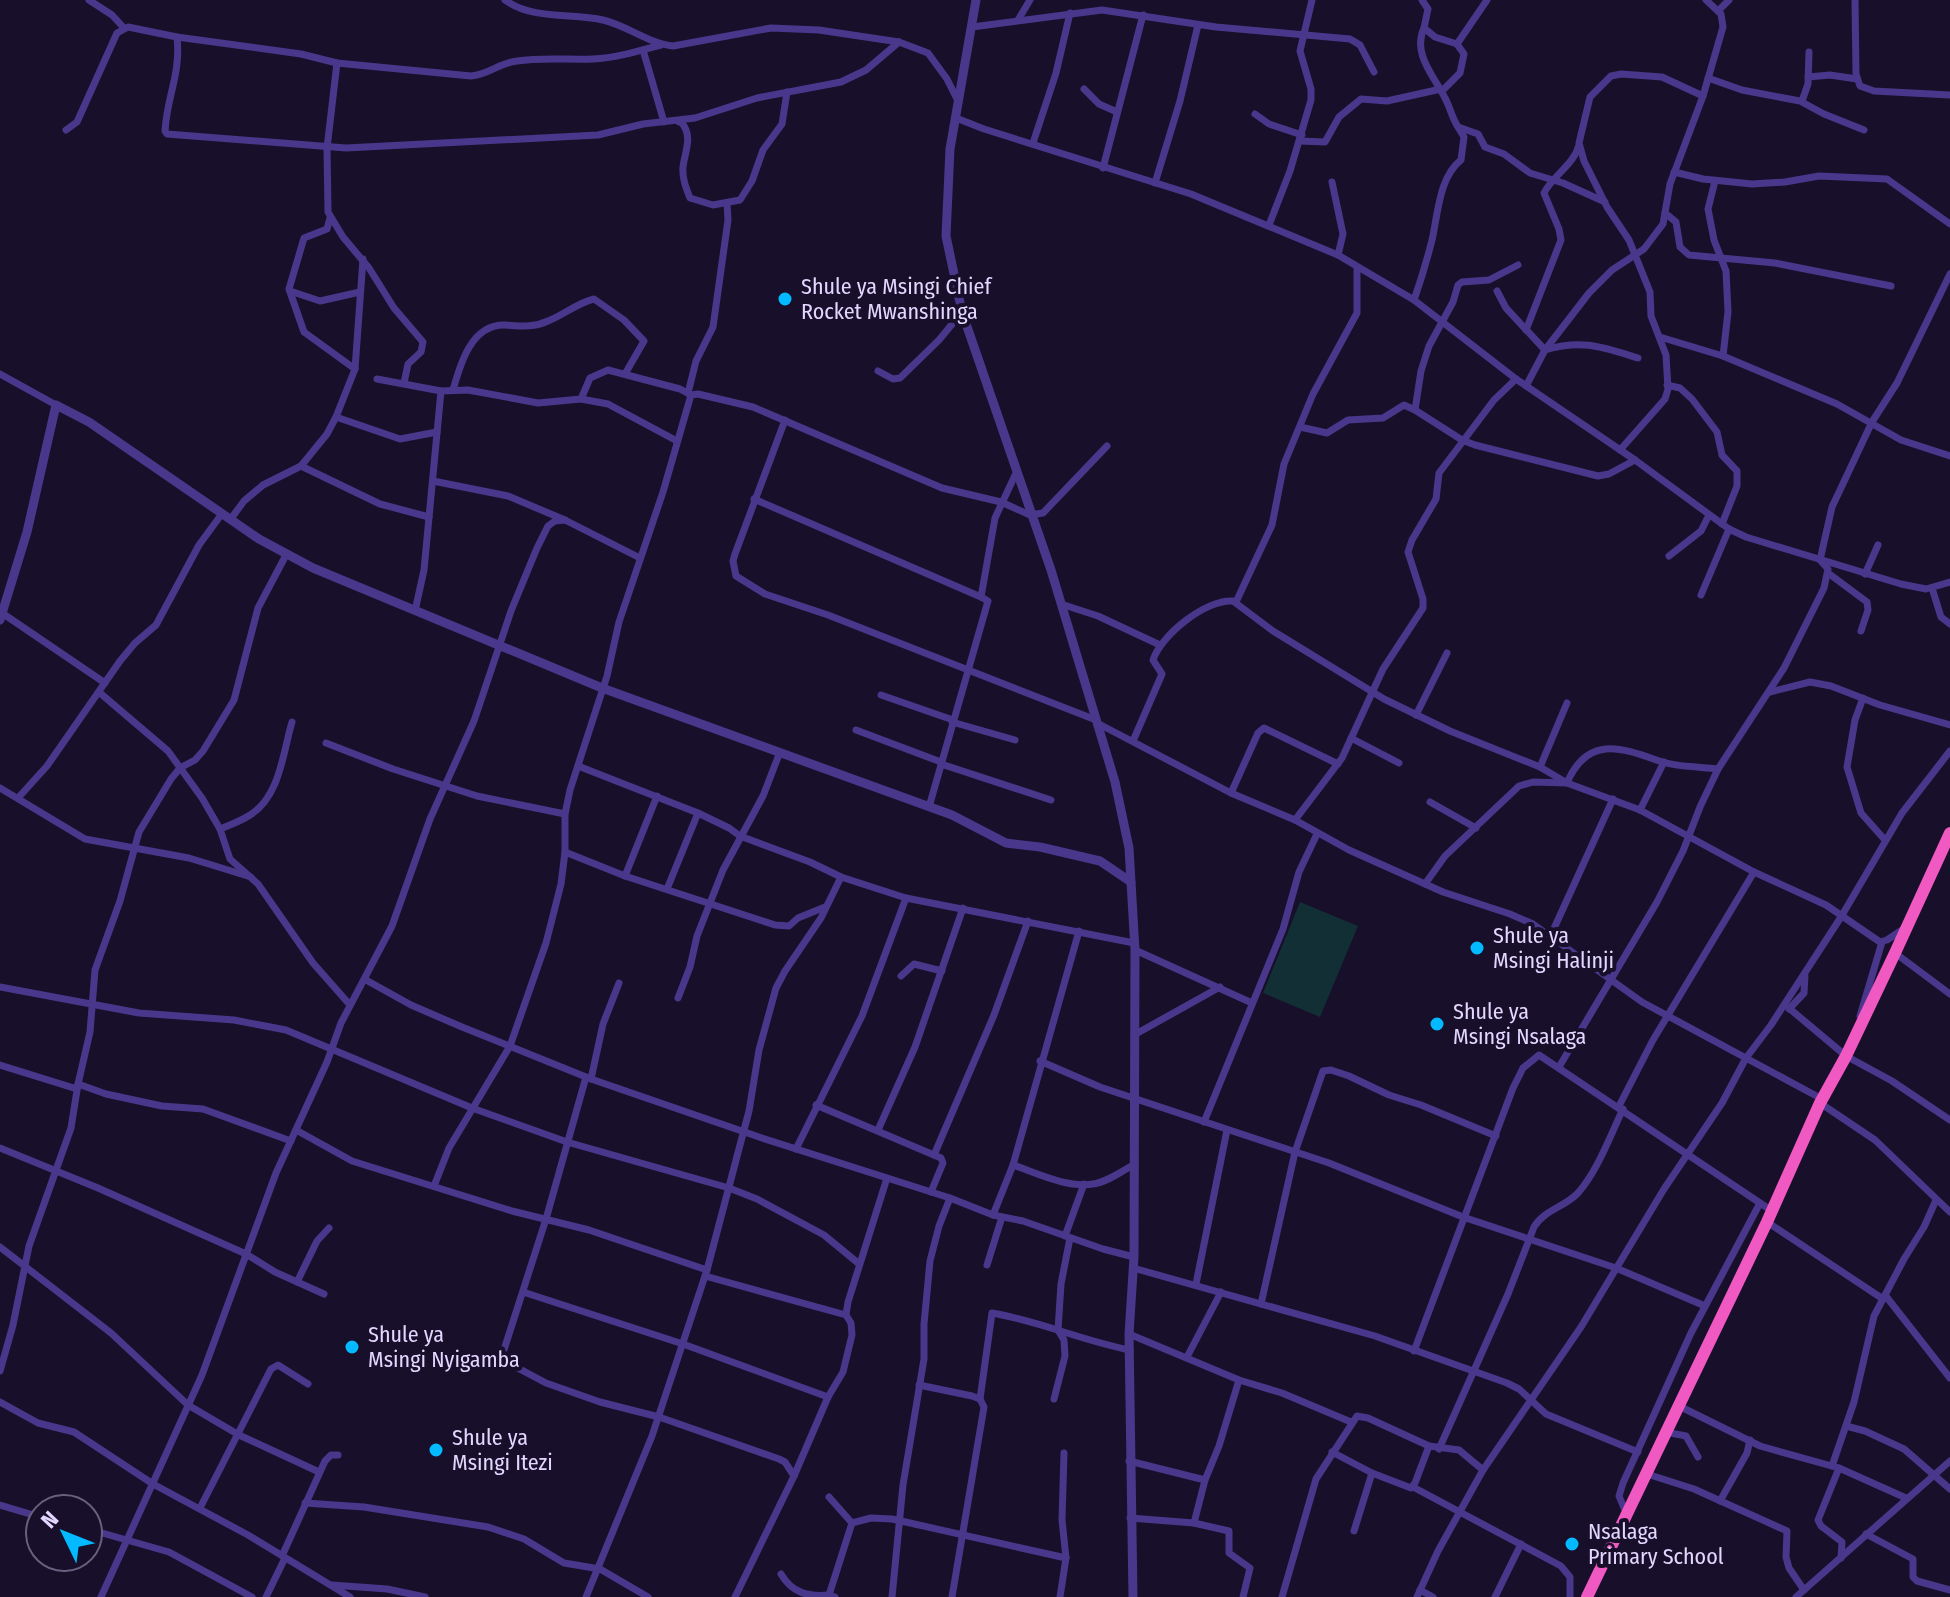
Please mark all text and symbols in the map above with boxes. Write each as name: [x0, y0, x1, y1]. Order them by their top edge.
place label: Shule ya Msingi Chief Rocket Mwanshinga: [801, 273, 992, 325]
marker: Shule ya Msingi Chief Rocket Mwanshinga: [776, 290, 794, 308]
place label: Shule ya Msingi Halinji: [1493, 922, 1614, 974]
marker: Shule ya Msingi Halinji: [1468, 939, 1486, 957]
place label: Shule ya Msingi Nsalaga: [1453, 998, 1586, 1050]
marker: Shule ya Msingi Nsalaga: [1428, 1015, 1446, 1033]
place label: Shule ya Msingi Nyigamba: [368, 1321, 520, 1373]
marker: Shule ya Msingi Nyigamba: [343, 1338, 361, 1356]
place label: Shule ya Msingi Itezi: [452, 1424, 553, 1476]
marker: Shule ya Msingi Itezi: [427, 1441, 445, 1459]
north arrow: [24, 1493, 104, 1573]
text: N: [35, 1506, 64, 1534]
place label: Nsalaga Primary School: [1588, 1518, 1724, 1570]
marker: Nsalaga Primary School: [1563, 1535, 1581, 1553]

